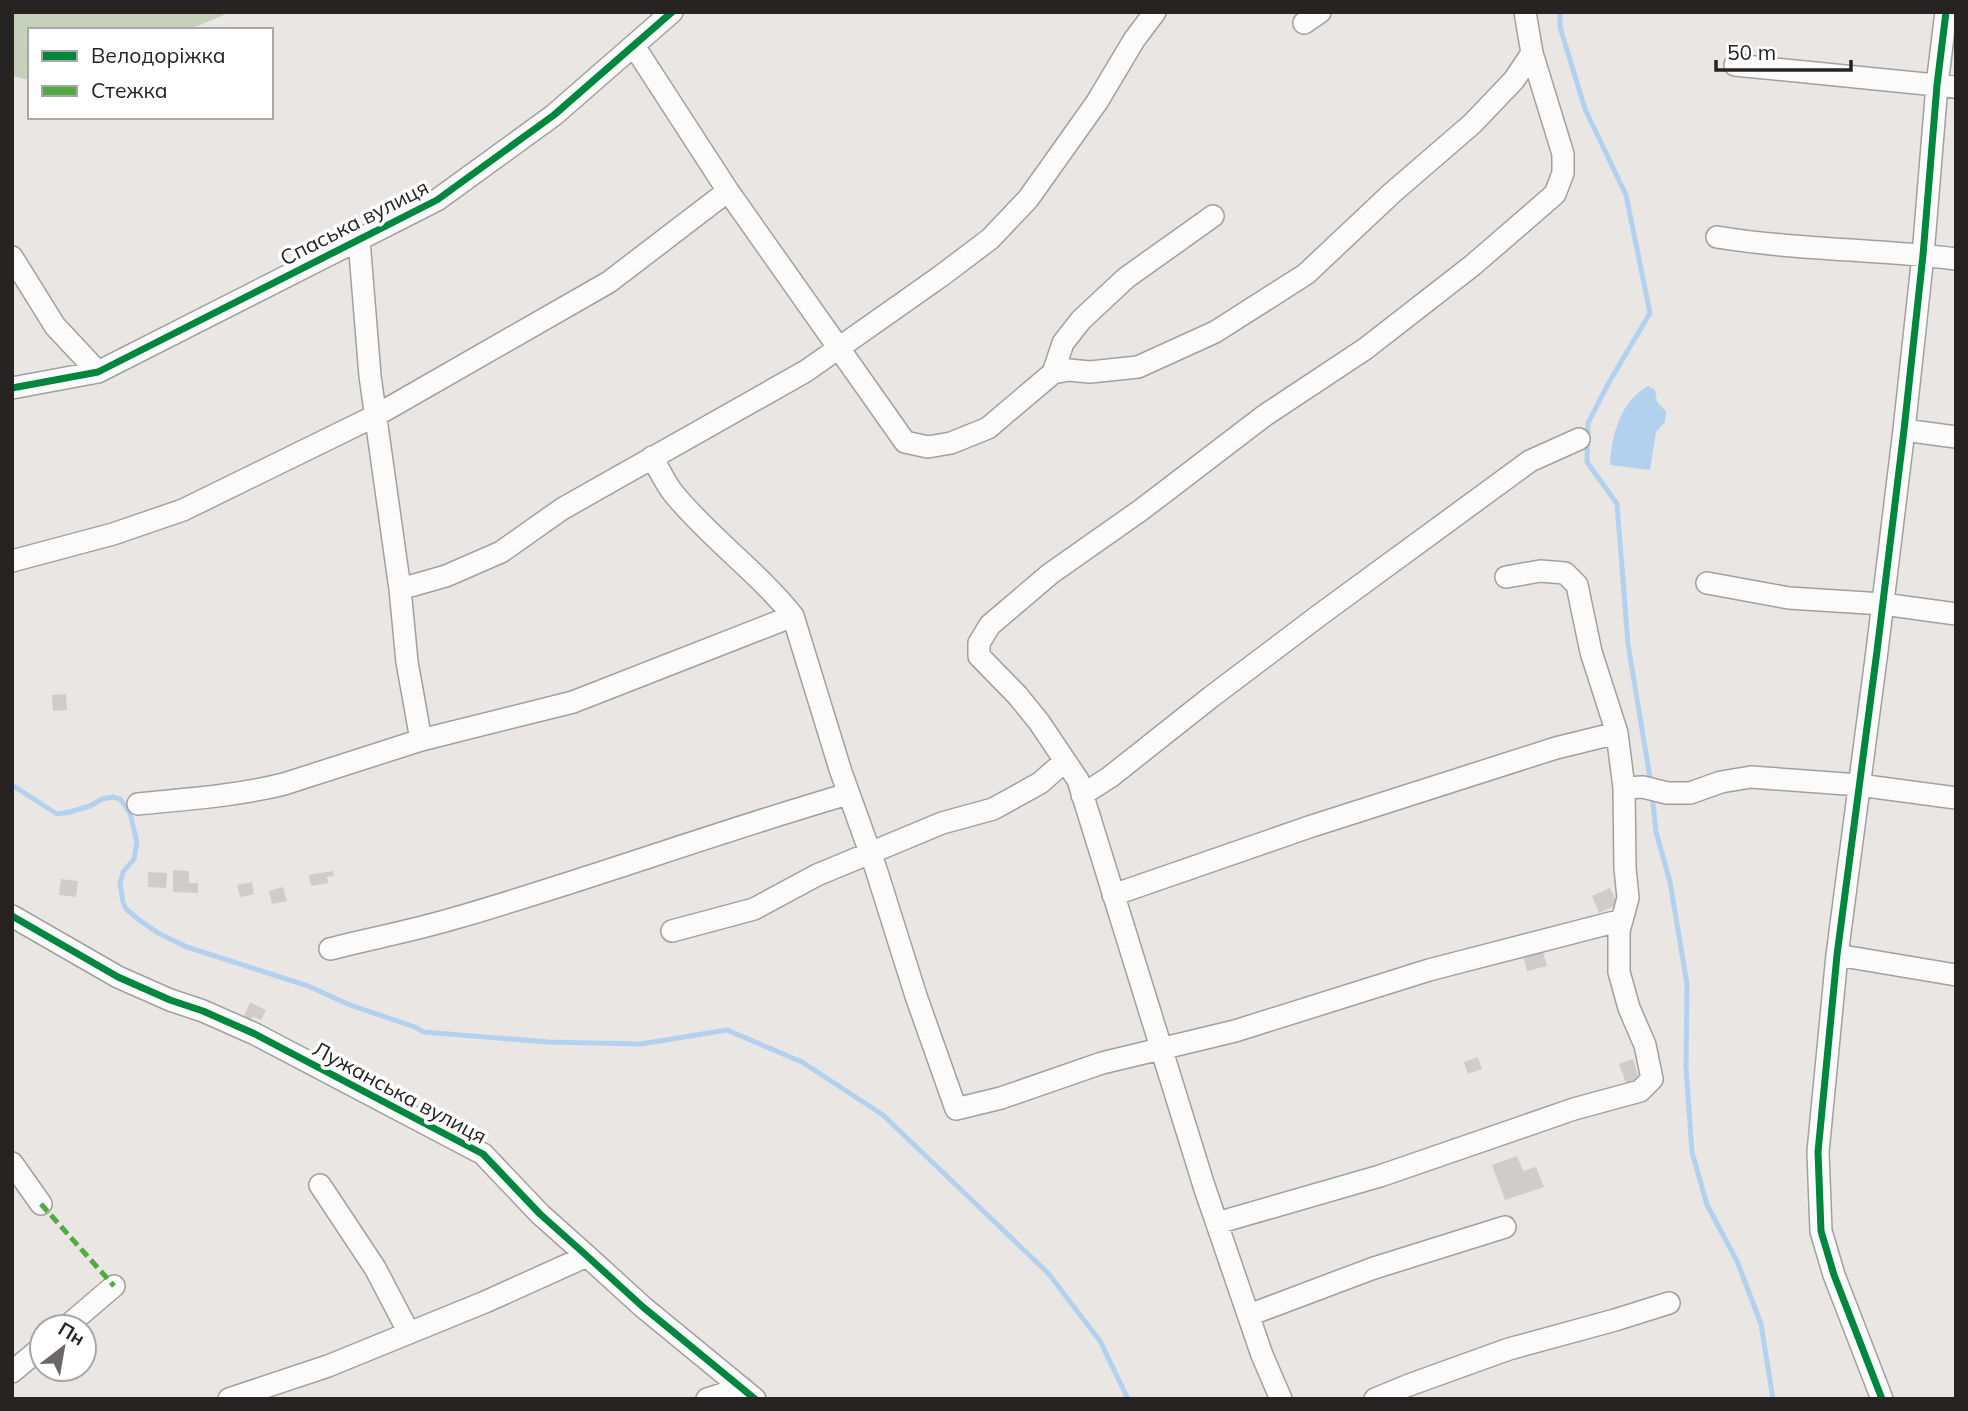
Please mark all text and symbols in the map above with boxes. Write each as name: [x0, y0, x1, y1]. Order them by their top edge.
legend: [28, 28, 273, 119]
scale bar: [1716, 28, 1851, 72]
text: 50 m: [1727, 39, 1776, 65]
text: Велодоріжка: [91, 42, 226, 68]
text: Стежка: [91, 77, 168, 103]
street label: Спаська вулиця: [275, 173, 433, 271]
street label: Лужанська вулиця: [309, 1035, 491, 1149]
north arrow: [28, 1313, 98, 1383]
text: Пн: [54, 1316, 89, 1351]

